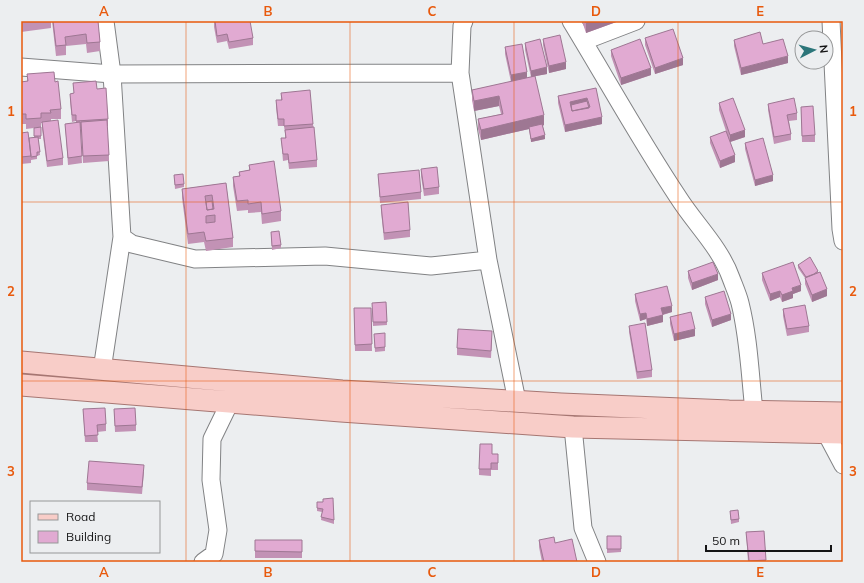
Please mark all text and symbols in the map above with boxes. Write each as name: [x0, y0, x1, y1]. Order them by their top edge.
text: A: [99, 3, 109, 19]
text: B: [264, 3, 273, 19]
text: C: [428, 3, 437, 19]
text: D: [591, 3, 601, 19]
text: E: [756, 3, 764, 19]
north arrow: [794, 30, 834, 70]
text: N: [817, 44, 831, 54]
text: 1: [7, 103, 15, 119]
text: 1: [849, 103, 857, 119]
text: 2: [7, 283, 15, 299]
text: 2: [849, 283, 857, 299]
text: 3: [7, 463, 15, 479]
text: 3: [849, 463, 857, 479]
legend: [30, 501, 160, 553]
text: Road: [66, 509, 95, 524]
scale bar: [706, 527, 831, 553]
text: Building: [66, 529, 111, 544]
text: 50 m: [712, 533, 740, 548]
text: A: [99, 564, 109, 580]
text: B: [264, 564, 273, 580]
text: C: [428, 564, 437, 580]
text: D: [591, 564, 601, 580]
text: E: [756, 564, 764, 580]

